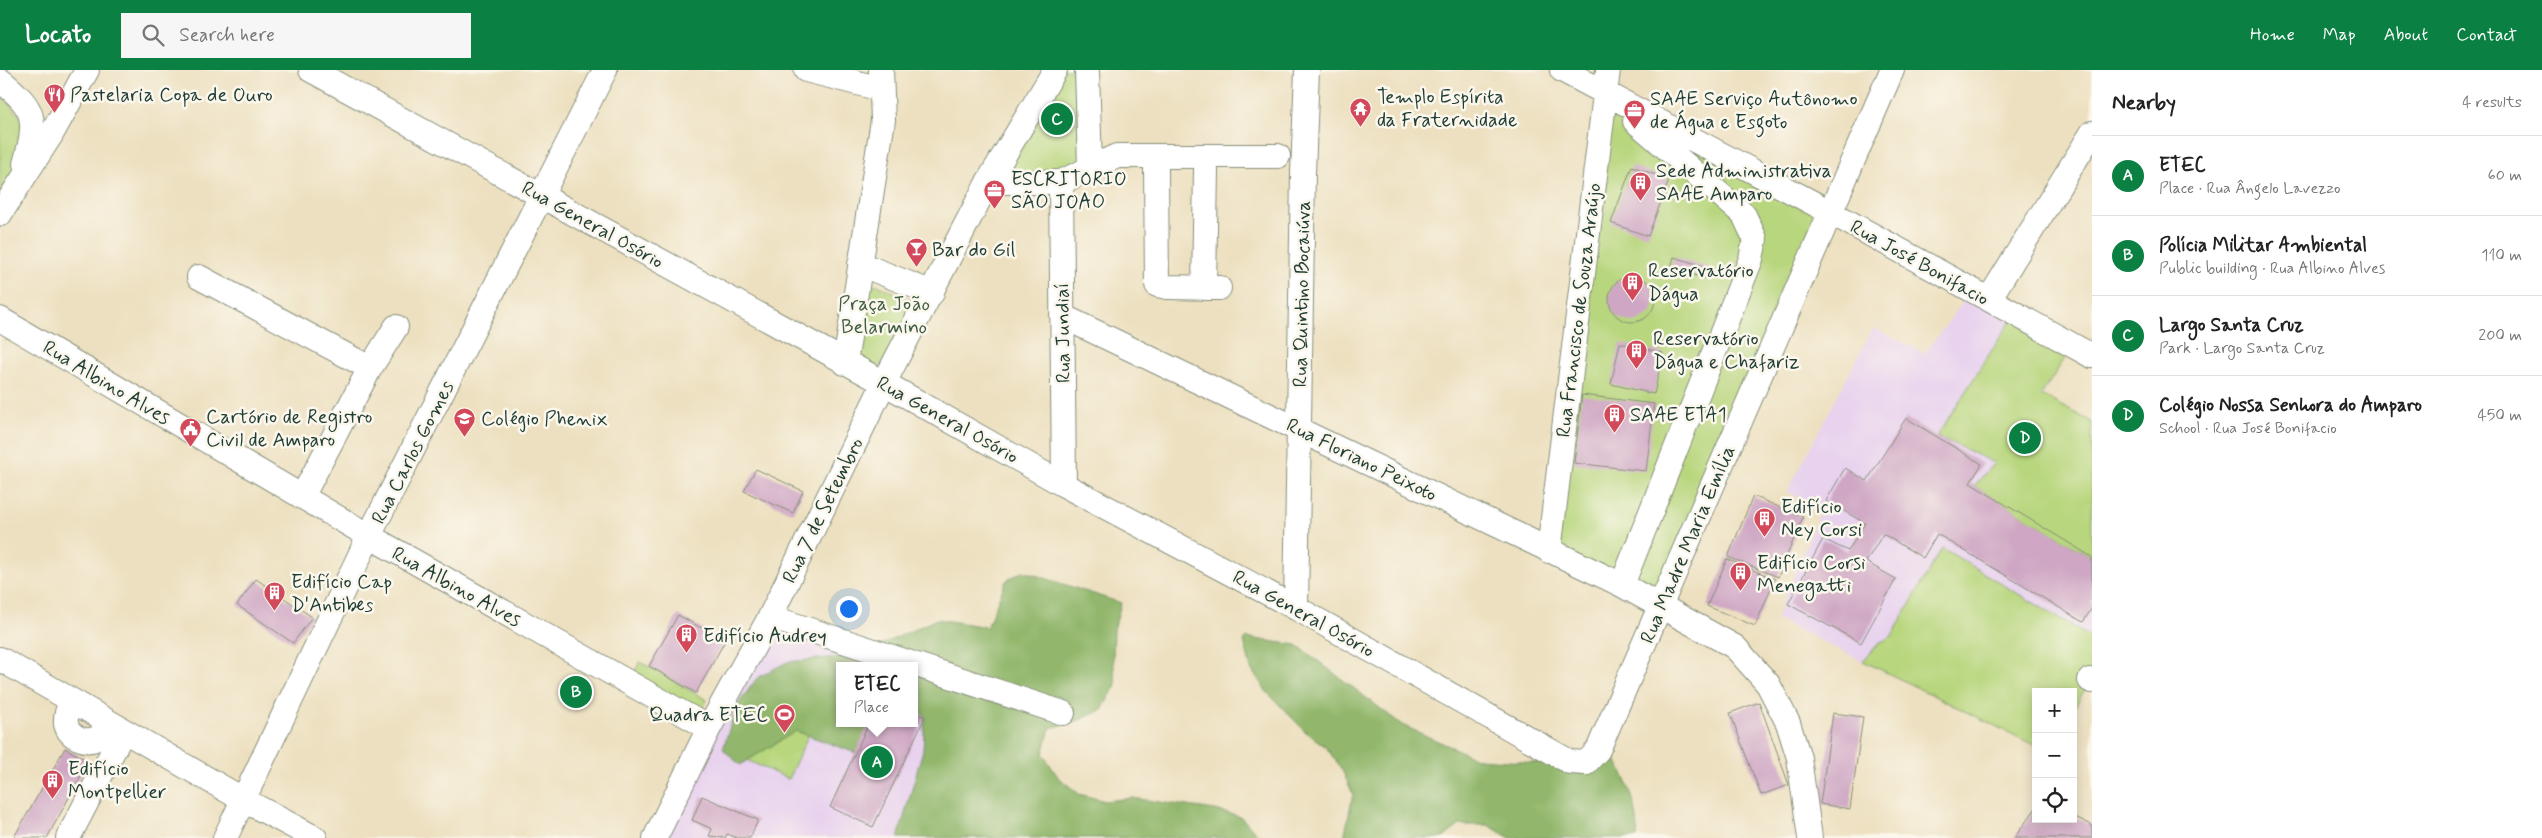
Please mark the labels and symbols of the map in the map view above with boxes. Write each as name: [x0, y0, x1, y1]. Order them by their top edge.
restaurant icon: Pastelaria Copa de Ouro: [42, 82, 66, 113]
place label: Pastelaria Copa de Ouro: [70, 82, 273, 109]
place label: Templo Espírita da Fraternidade: [1377, 84, 1517, 134]
place label: SAAE Serviço Autônomo de Água e Esgoto: [1650, 86, 1858, 138]
temple icon: Templo Espírita da Fraternidade: [1349, 96, 1373, 127]
office icon: SAAE Serviço Autônomo de Água e Esgoto: [1622, 98, 1646, 129]
pin: C: [1041, 100, 1073, 138]
place label: Sede Administrativa SAAE Amparo: [1656, 158, 1832, 208]
place label: ESCRITORIO SÃO JOAO: [1011, 166, 1127, 216]
building icon: Sede Administrativa SAAE Amparo: [1628, 170, 1652, 201]
street label: Rua General Osório: [516, 175, 668, 276]
office icon: ESCRITORIO SÃO JOAO: [983, 178, 1007, 209]
street label: Rua Francisco de Souza Araújo: [1550, 181, 1608, 439]
street label: Rua Quintino Bocaiúva: [1287, 200, 1318, 388]
street label: Rua José Bonifacio: [1845, 214, 1994, 313]
bar icon: Bar do Gil: [904, 237, 928, 268]
place label: Bar do Gil: [932, 237, 1015, 264]
place label: Reservatório Dágua: [1648, 258, 1754, 308]
building icon: Reservatório Dágua: [1620, 270, 1644, 301]
street label: Rua Jundiaí: [1049, 283, 1078, 383]
park label: Praça João Belarmino: [838, 291, 930, 341]
place label: Reservatório Dágua e Chafariz: [1653, 326, 1800, 376]
street label: Rua Albino Alves: [37, 335, 175, 432]
building icon: Reservatório Dágua e Chafariz: [1625, 338, 1649, 369]
street label: Rua General Osório: [871, 370, 1023, 471]
street label: Rua Carlos Gomes: [366, 376, 461, 529]
building icon: SAAE ETA1: [1602, 402, 1626, 433]
place label: SAAE ETA1: [1630, 402, 1727, 429]
place label: Cartório de Registro Civil de Amparo: [206, 404, 372, 454]
school or university icon: Colégio Phenix: [453, 406, 477, 437]
place label: Colégio Phenix: [481, 406, 608, 433]
street label: Rua Floriano Peixoto: [1282, 412, 1441, 508]
public building icon: Cartório de Registro Civil de Amparo: [178, 416, 202, 447]
pin: D: [2009, 419, 2041, 457]
street label: Rua 7 de Setembro: [776, 433, 870, 588]
street label: Rua Madre Maria Emília: [1634, 441, 1742, 648]
place label: Edifício Ney Corsi: [1781, 494, 1862, 544]
building icon: Edifício Ney Corsi: [1753, 506, 1777, 537]
street label: Rua Albino Alves: [387, 541, 526, 634]
place label: Edifício Corsi Menegatti: [1757, 550, 1866, 601]
building icon: Edifício Corsi Menegatti: [1729, 561, 1753, 592]
street label: Rua General Osório: [1227, 564, 1379, 665]
place label: Edifício Cap D'Antibes: [291, 569, 392, 619]
building icon: Edifício Cap D'Antibes: [263, 580, 287, 611]
your location: [836, 596, 862, 622]
building icon: Edifício Audrey: [675, 623, 699, 654]
place label: Edifício Audrey: [703, 623, 827, 650]
pin: B: [560, 673, 592, 711]
place label: Quadra ETEC: [649, 702, 768, 729]
sports icon: Quadra ETEC: [772, 702, 796, 733]
pin: A: [861, 743, 893, 781]
place label: Edifício Montpellier: [68, 756, 166, 806]
building icon: Edifício Montpellier: [40, 768, 64, 799]

